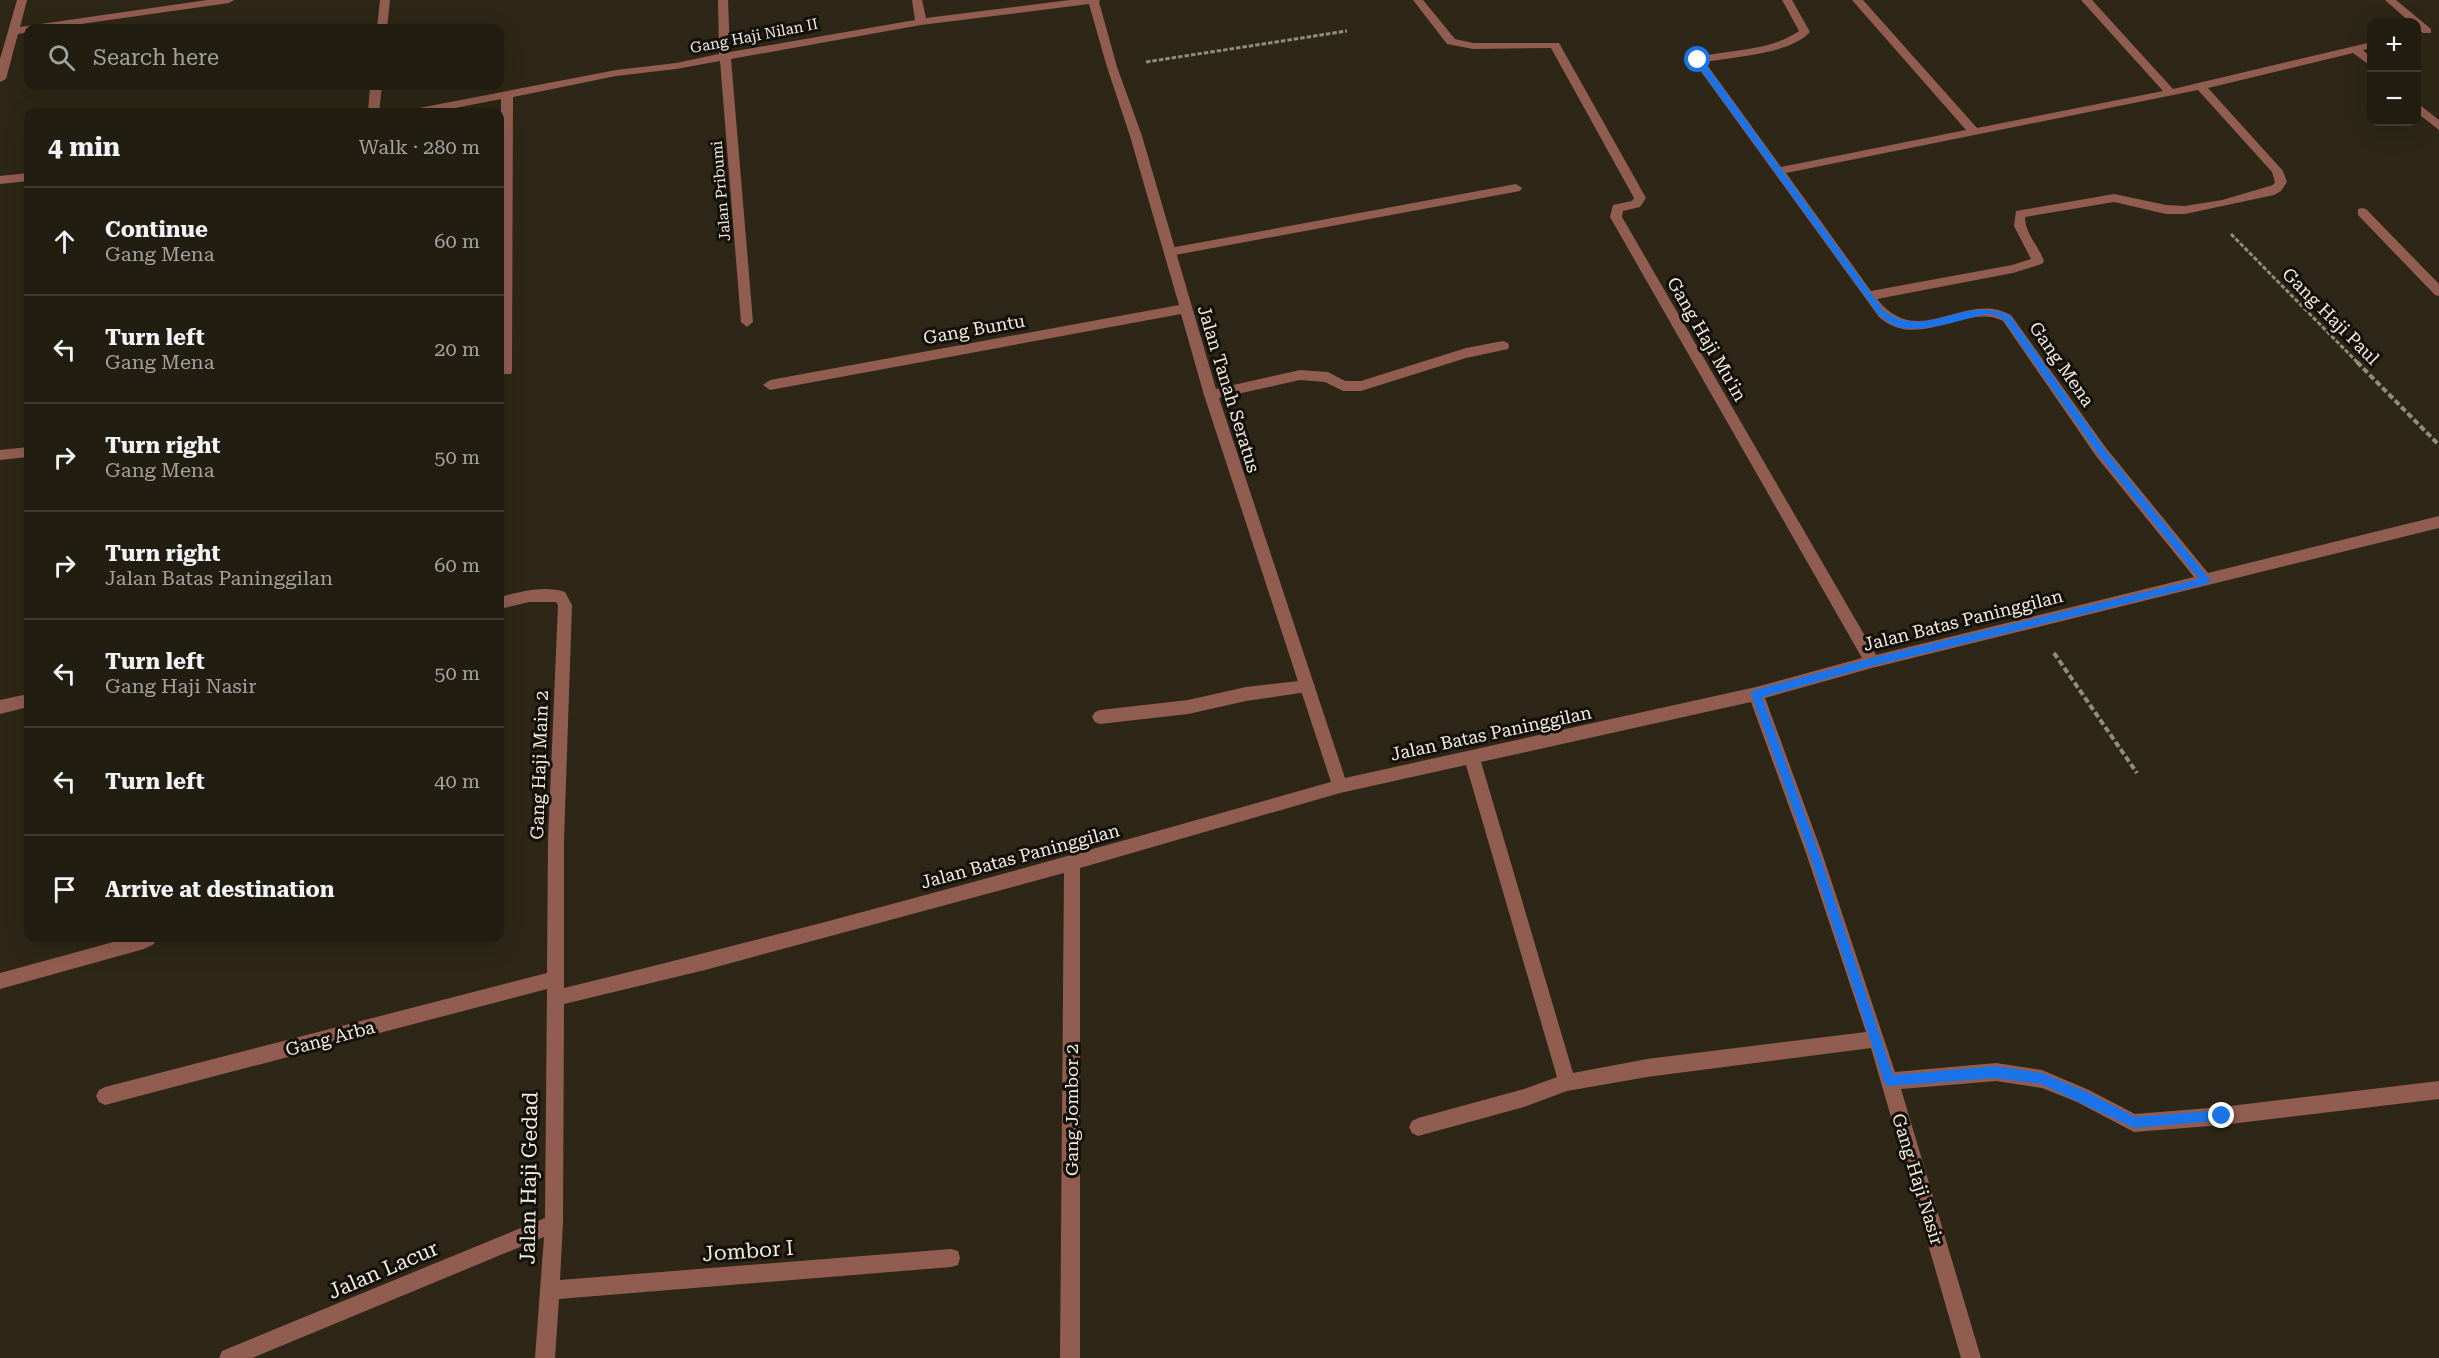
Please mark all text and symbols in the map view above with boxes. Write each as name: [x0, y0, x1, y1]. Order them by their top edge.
street label: Gang Haji Nilan II: [689, 15, 819, 57]
map controls: [2367, 18, 2421, 126]
button: +: [2367, 18, 2421, 72]
search box: [24, 24, 504, 90]
icon: search: [45, 41, 78, 74]
text: Search here: [93, 45, 219, 70]
route start: [1684, 46, 1710, 72]
button: −: [2367, 72, 2421, 126]
text: 4 min: [48, 132, 120, 162]
text: Walk · 280 m: [359, 135, 480, 159]
street label: Jalan Pribumi: [708, 140, 734, 242]
text: Continue: [105, 217, 208, 242]
icon: ahead: [48, 225, 81, 258]
text: 60 m: [434, 229, 480, 253]
text: Gang Mena: [105, 242, 215, 266]
street label: Gang Haji Paul: [2278, 263, 2384, 369]
street label: Gang Haji Mu'in: [1663, 273, 1751, 405]
street label: Jalan Tanah Seratus: [1194, 303, 1264, 475]
street label: Gang Buntu: [921, 310, 1027, 348]
street label: Gang Mena: [2025, 318, 2099, 411]
text: Turn left: [105, 325, 205, 350]
icon: left: [48, 333, 81, 366]
text: 20 m: [434, 337, 480, 361]
text: Gang Mena: [105, 350, 215, 374]
text: Turn right: [105, 433, 220, 458]
icon: right: [48, 441, 81, 474]
text: 50 m: [434, 445, 480, 469]
text: Gang Mena: [105, 458, 215, 482]
text: Turn right: [105, 541, 220, 566]
icon: right: [48, 549, 81, 582]
text: 60 m: [434, 553, 480, 577]
text: Jalan Batas Paninggilan: [105, 566, 333, 590]
street label: Jalan Batas Paninggilan: [1861, 585, 2065, 655]
text: Turn left: [105, 649, 205, 674]
icon: left: [48, 657, 81, 690]
text: 50 m: [434, 661, 480, 685]
text: Gang Haji Nasir: [105, 674, 256, 698]
street label: Gang Haji Main 2: [526, 690, 552, 840]
street label: Jalan Batas Paninggilan: [1389, 701, 1594, 765]
icon: left: [48, 765, 81, 798]
text: Turn left: [105, 769, 205, 794]
text: 40 m: [434, 769, 480, 793]
street label: Jalan Batas Paninggilan: [918, 819, 1122, 893]
icon: arrive: [48, 873, 81, 906]
text: Arrive at destination: [105, 877, 334, 902]
street label: Gang Arba: [283, 1016, 377, 1060]
street label: Gang Jombor 2: [1061, 1044, 1082, 1176]
street label: Jalan Haji Gedad: [515, 1091, 543, 1265]
route end: [2208, 1102, 2234, 1128]
street label: Gang Haji Nasir: [1888, 1111, 1948, 1247]
street label: Jalan Lacur: [324, 1236, 442, 1304]
street label: Jombor I: [702, 1236, 794, 1266]

